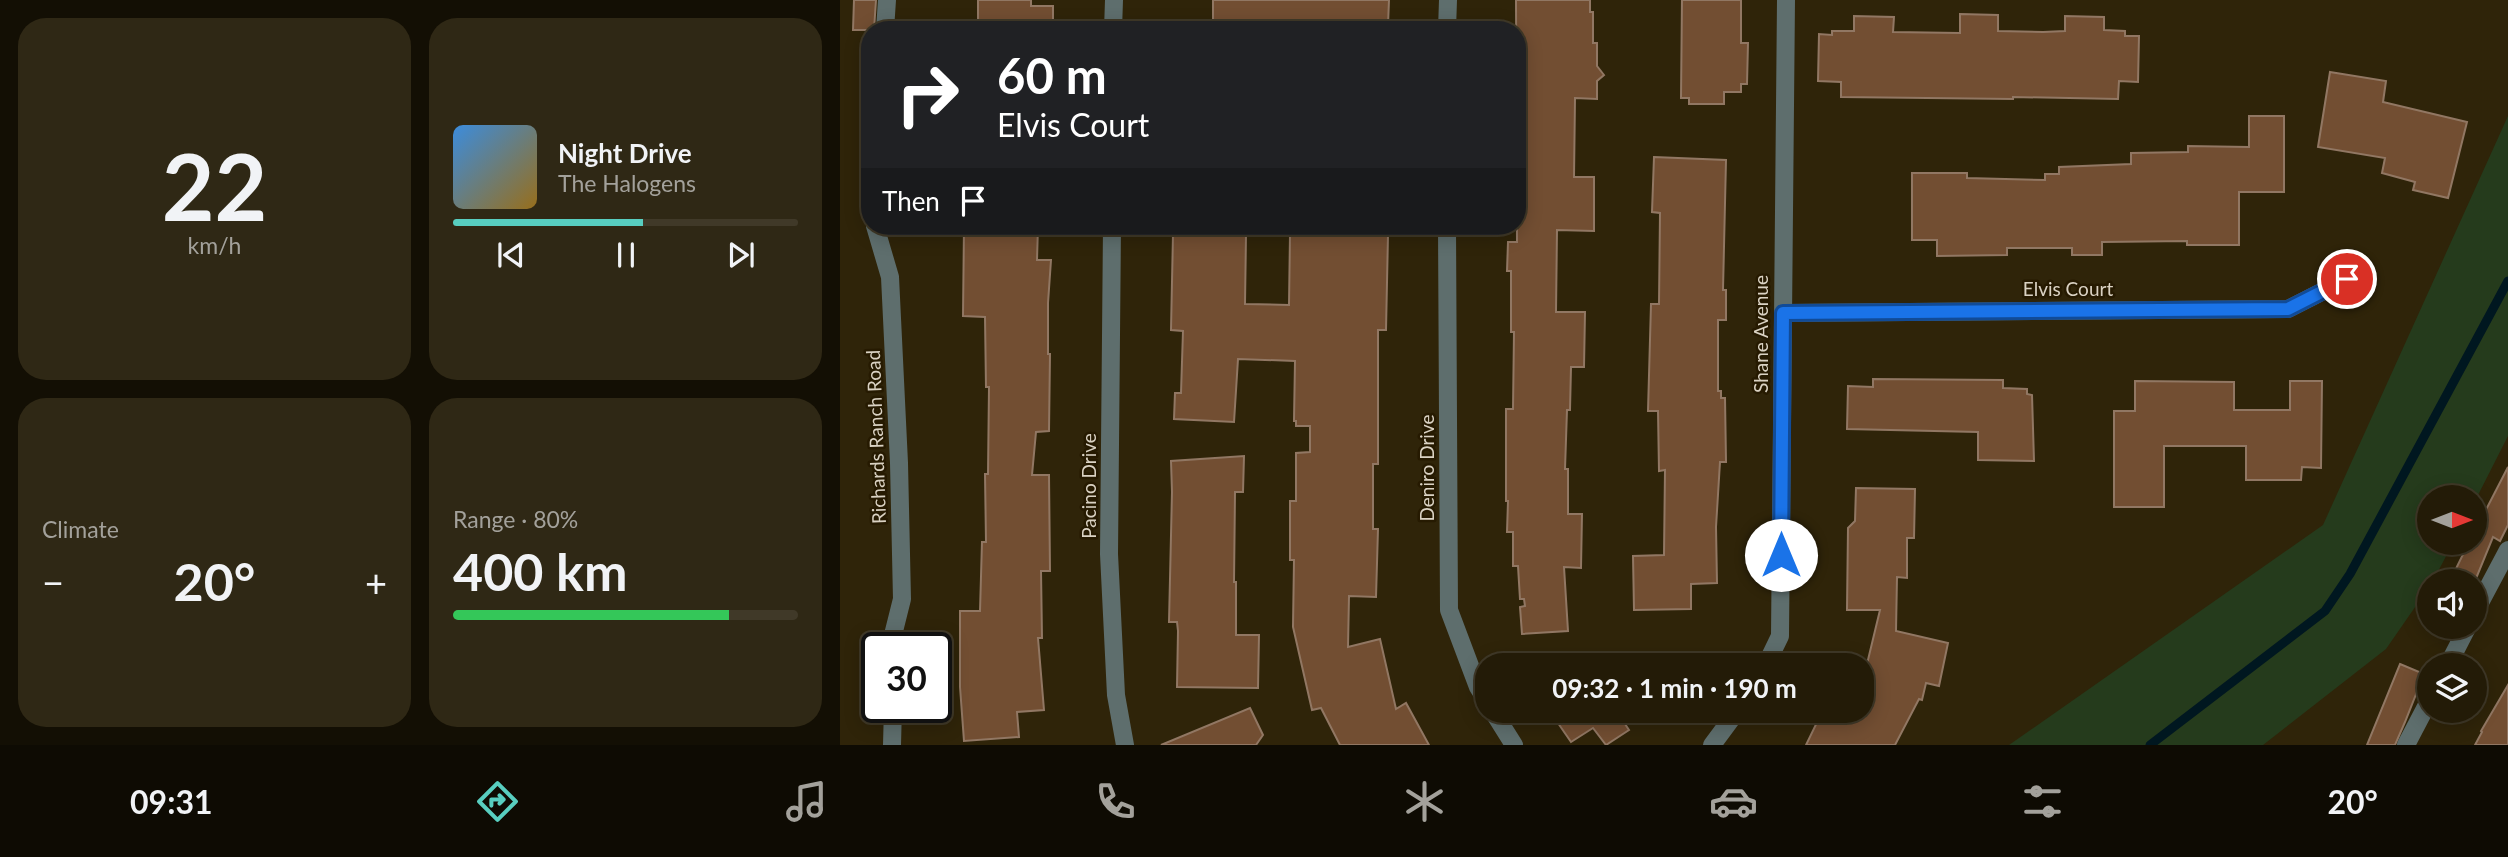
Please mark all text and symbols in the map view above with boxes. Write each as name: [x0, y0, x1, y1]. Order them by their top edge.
text: 60 m: [997, 46, 1107, 104]
icon: right: [882, 49, 973, 140]
text: Elvis Court: [997, 105, 1149, 144]
text: 22: [162, 131, 267, 240]
text: Night Drive: [558, 137, 692, 169]
text: The Halogens: [558, 169, 696, 197]
icon: arrive: [954, 182, 992, 220]
text: Then: [882, 185, 940, 217]
text: km/h: [188, 231, 241, 259]
icon: previous: [492, 236, 530, 274]
icon: pause: [607, 236, 645, 274]
icon: next: [722, 236, 760, 274]
pin: [2317, 249, 2377, 309]
icon: arrive: [2328, 260, 2366, 298]
street label: Shane Avenue: [1749, 275, 1772, 393]
street label: Elvis Court: [2023, 277, 2113, 300]
street label: Richards Ranch Road: [861, 350, 890, 524]
street label: Deniro Drive: [1415, 415, 1438, 521]
street label: Pacino Drive: [1077, 433, 1100, 539]
north arrow: [2417, 485, 2487, 555]
map controls: [2417, 485, 2487, 723]
text: Range · 80%: [453, 505, 578, 533]
text: Climate: [42, 515, 119, 543]
position arrow: [1744, 518, 1818, 592]
text: 400 km: [453, 540, 627, 602]
text: 20°: [174, 550, 255, 612]
text: −: [42, 559, 64, 605]
text: +: [365, 559, 387, 605]
button: sound: [2417, 569, 2487, 639]
speed limit sign: 30: [861, 632, 952, 723]
button: layers: [2417, 653, 2487, 723]
text: 09:32 · 1 min · 190 m: [1552, 672, 1797, 704]
icon: directions: [473, 777, 522, 826]
icon: music: [782, 777, 831, 826]
icon: phone: [1091, 777, 1140, 826]
icon: climate: [1400, 777, 1449, 826]
icon: car: [1709, 777, 1758, 826]
icon: filters: [2018, 777, 2067, 826]
text: 09:31: [130, 782, 213, 821]
text: 20°: [2327, 782, 2378, 821]

